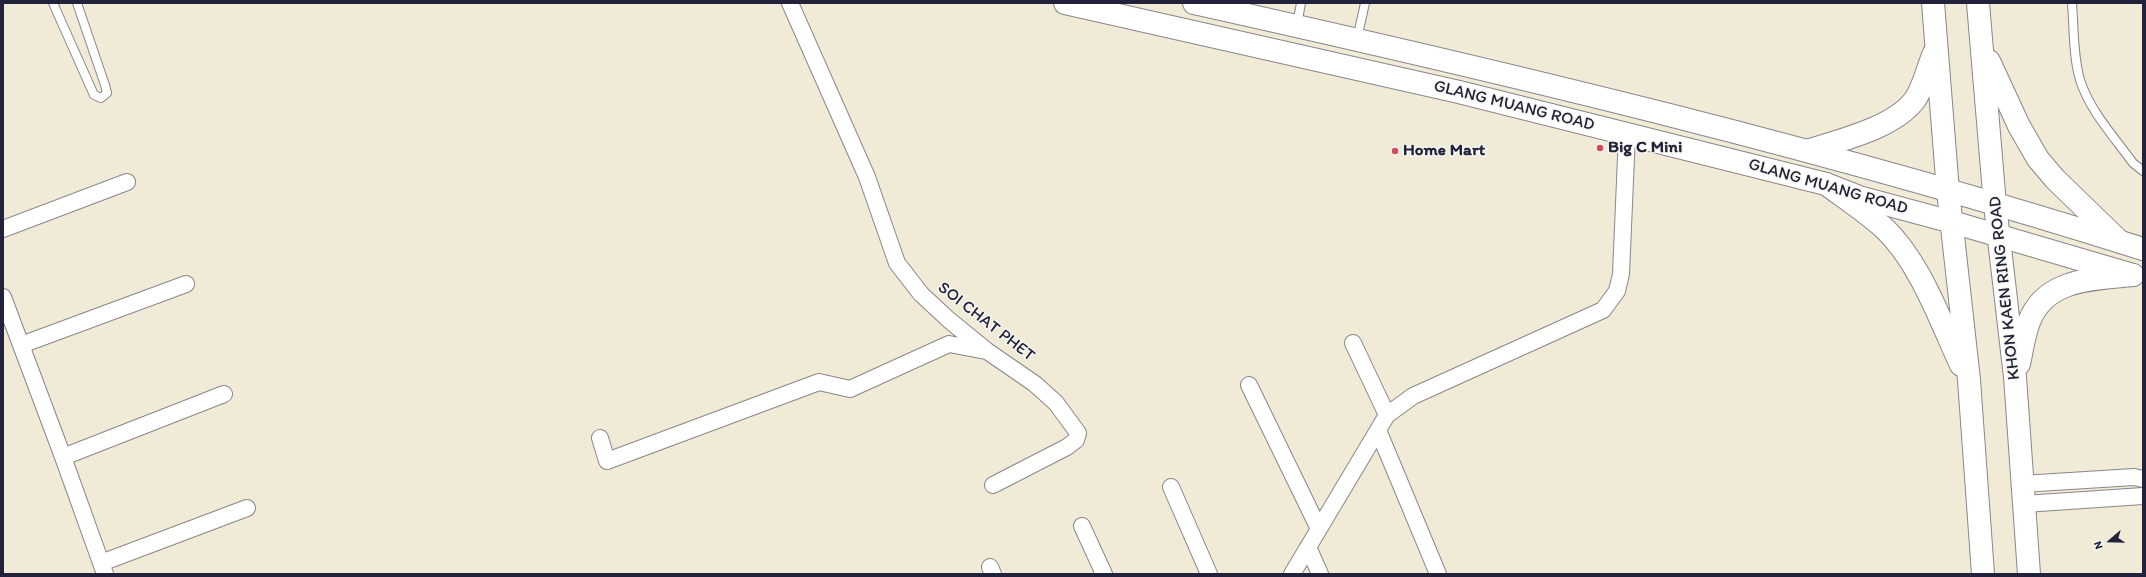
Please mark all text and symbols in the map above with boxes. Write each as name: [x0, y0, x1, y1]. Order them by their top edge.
street label: GLANG MUANG ROAD: [1431, 76, 1597, 136]
place label: Big C Mini: [1608, 138, 1682, 158]
place label: Home Mart: [1403, 141, 1485, 161]
marker: Big C Mini: [1595, 143, 1605, 153]
marker: Home Mart: [1390, 146, 1400, 156]
street label: GLANG MUANG ROAD: [1746, 154, 1910, 220]
street label: KHON KAEN RING ROAD: [1985, 195, 2025, 381]
street label: SOI CHAT PHET: [933, 278, 1039, 366]
north arrow: [2090, 521, 2130, 561]
text: N: [2091, 540, 2106, 551]

